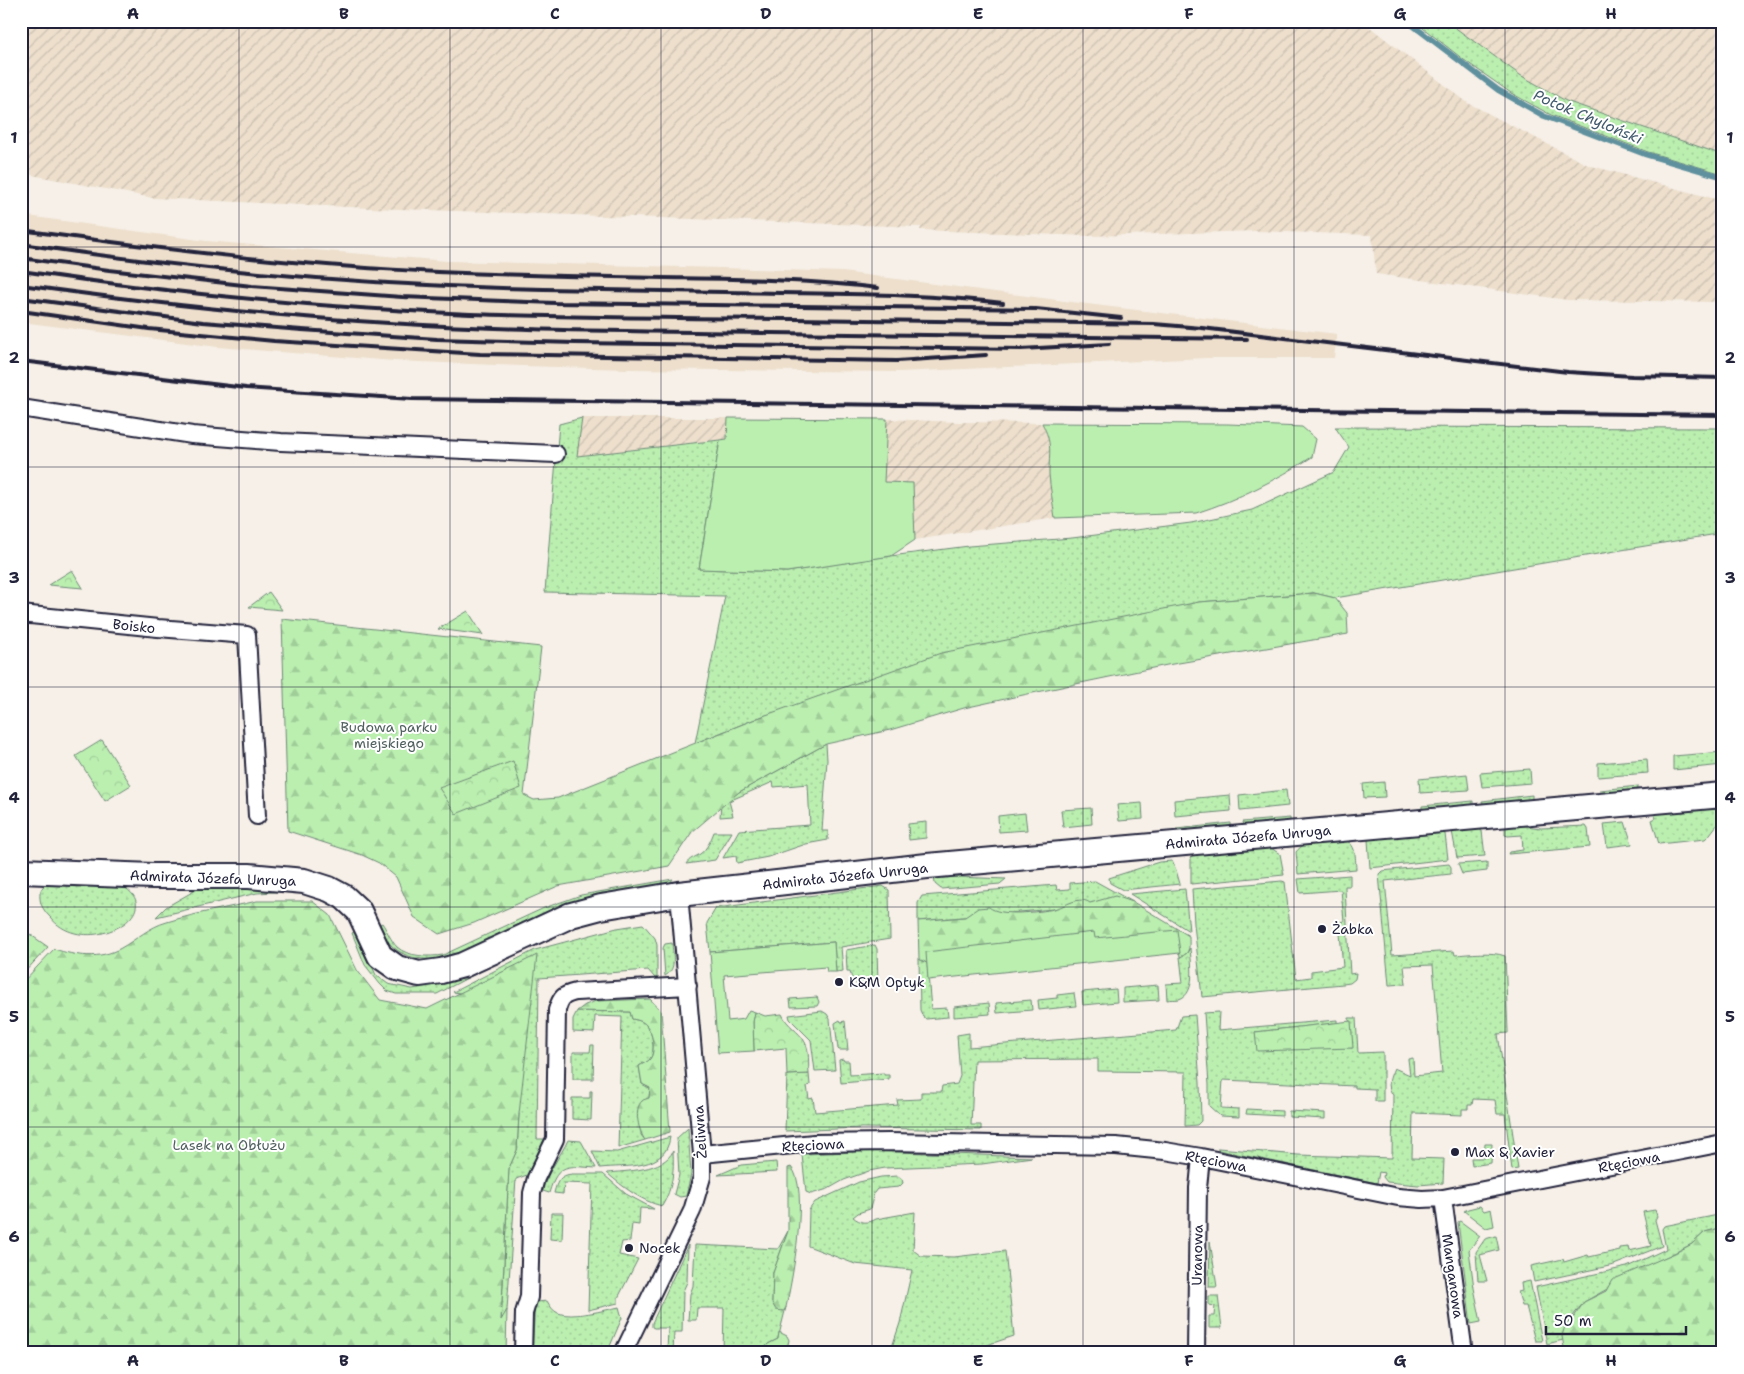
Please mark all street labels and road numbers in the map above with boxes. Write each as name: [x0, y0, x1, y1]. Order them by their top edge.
street label: Boisko: [112, 615, 156, 637]
street label: Admirała Józefa Unruga: [1164, 821, 1332, 853]
street label: Admirała Józefa Unruga: [761, 858, 929, 894]
street label: Admirała Józefa Unruga: [129, 866, 297, 890]
street label: Żeliwna: [689, 1105, 711, 1159]
street label: Rtęciowa: [781, 1134, 845, 1156]
street label: Rtęciowa: [1184, 1146, 1249, 1176]
street label: Rtęciowa: [1597, 1147, 1662, 1177]
street label: Uranowa: [1187, 1224, 1207, 1286]
street label: Manganowa: [1438, 1232, 1468, 1320]

